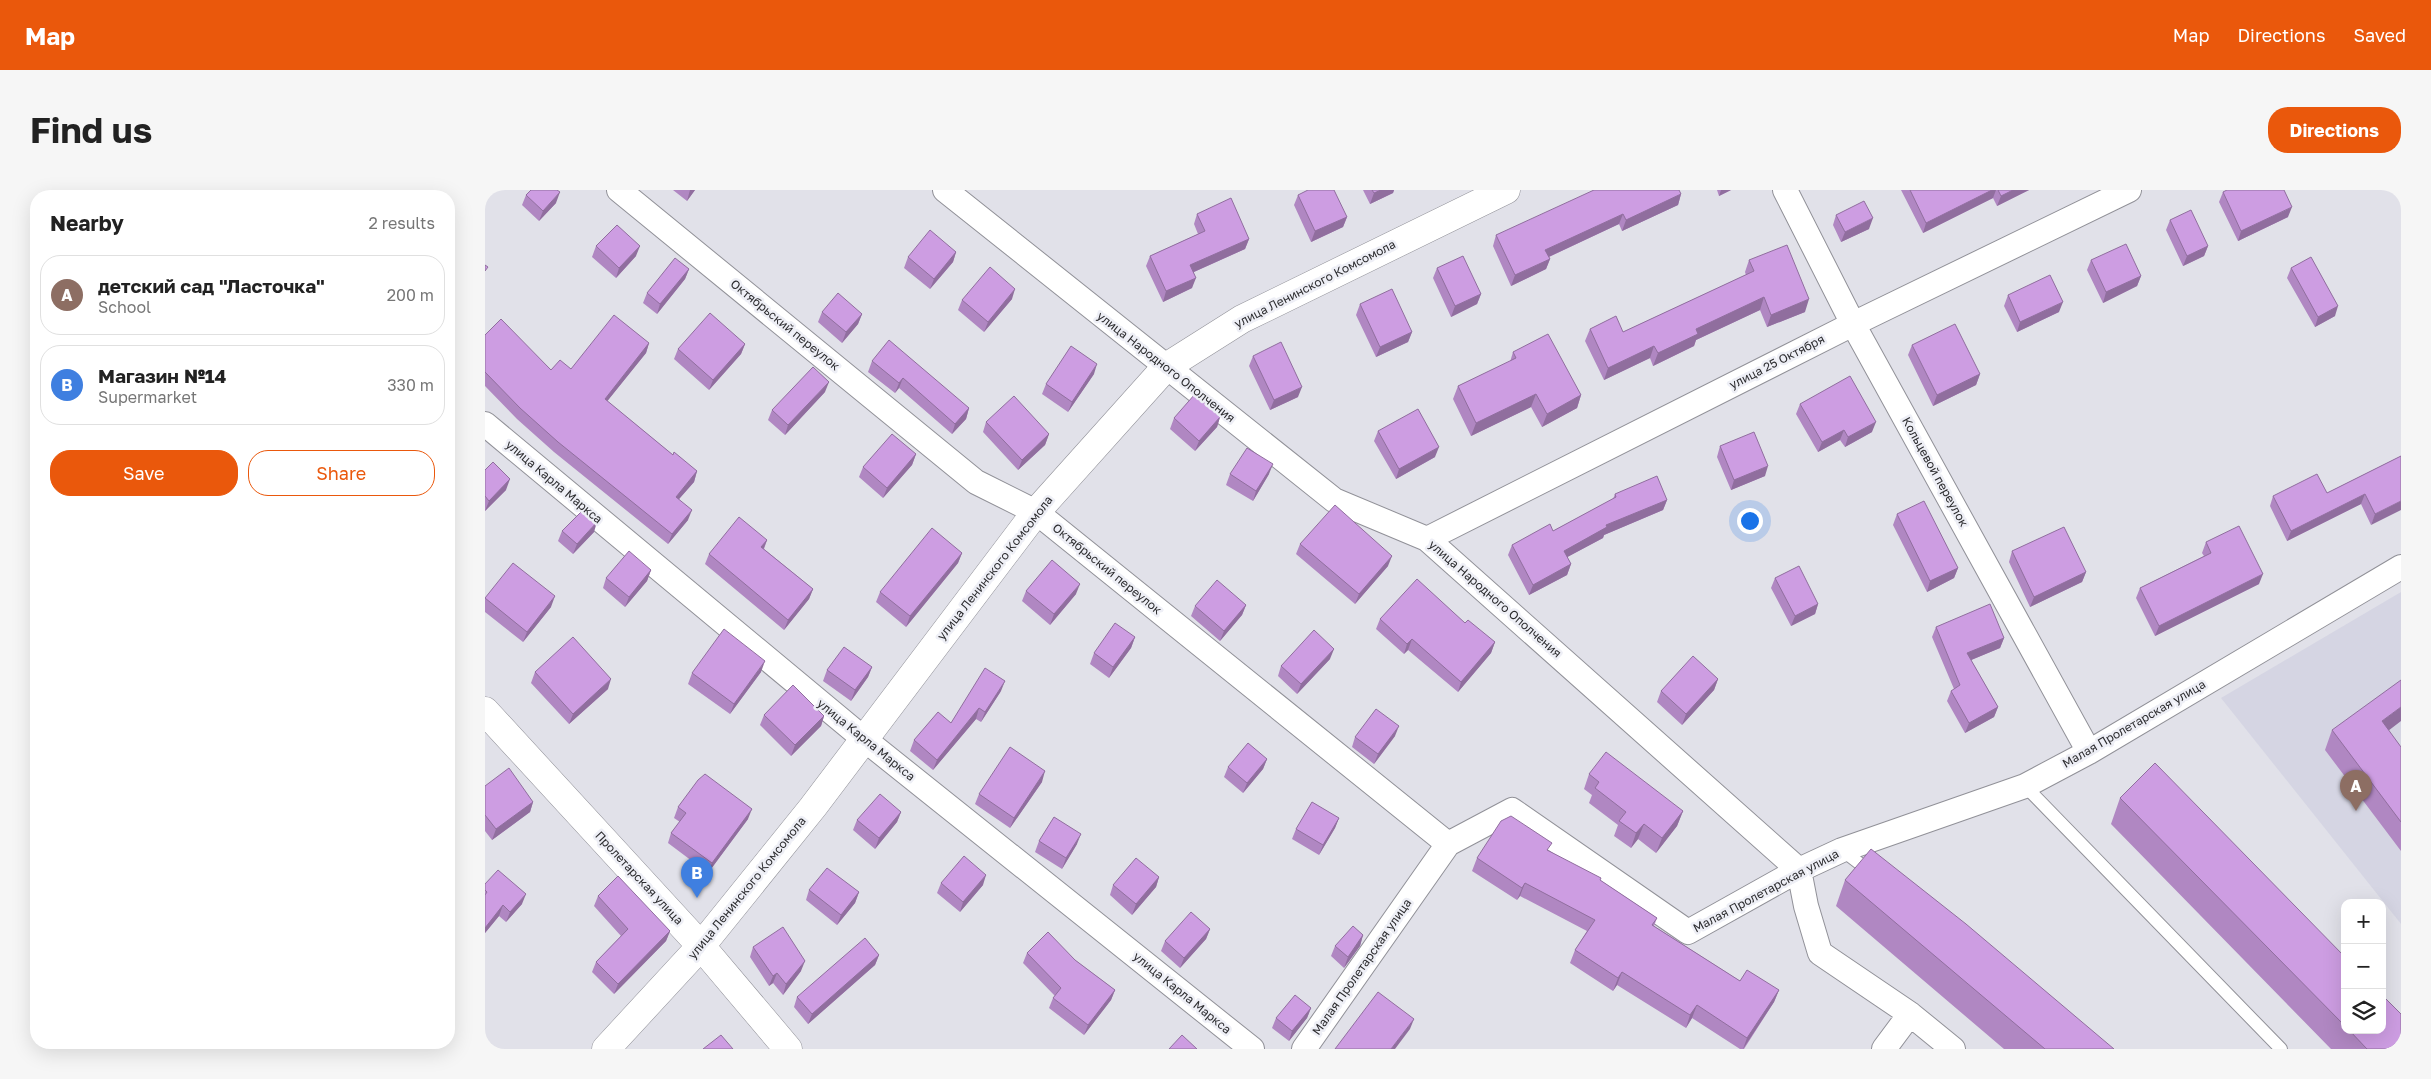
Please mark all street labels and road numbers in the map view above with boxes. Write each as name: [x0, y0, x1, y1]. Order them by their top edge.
street label: улица Ленинского Комсомола: [1232, 236, 1398, 331]
street label: Октябрьский переулок: [728, 276, 843, 373]
street label: улица Народного Ополчения: [1094, 308, 1238, 425]
street label: улица 25 Октября: [1727, 331, 1827, 392]
street label: Кольцевой переулок: [1899, 414, 1972, 529]
street label: улица Карла Маркса: [503, 437, 606, 526]
street label: улица Ленинского Комсомола: [934, 493, 1056, 643]
street label: Октябрьский переулок: [1050, 520, 1165, 617]
street label: улица Народного Ополчения: [1426, 537, 1565, 660]
street label: Малая Пролетарская улица: [2059, 676, 2208, 771]
street label: улица Карла Маркса: [814, 695, 918, 784]
street label: улица Ленинского Комсомола: [684, 813, 809, 962]
street label: Пролетарская улица: [592, 828, 687, 927]
street label: Малая Пролетарская улица: [1690, 846, 1841, 935]
street label: Малая Пролетарская улица: [1309, 896, 1414, 1038]
street label: улица Карла Маркса: [1130, 948, 1234, 1037]

